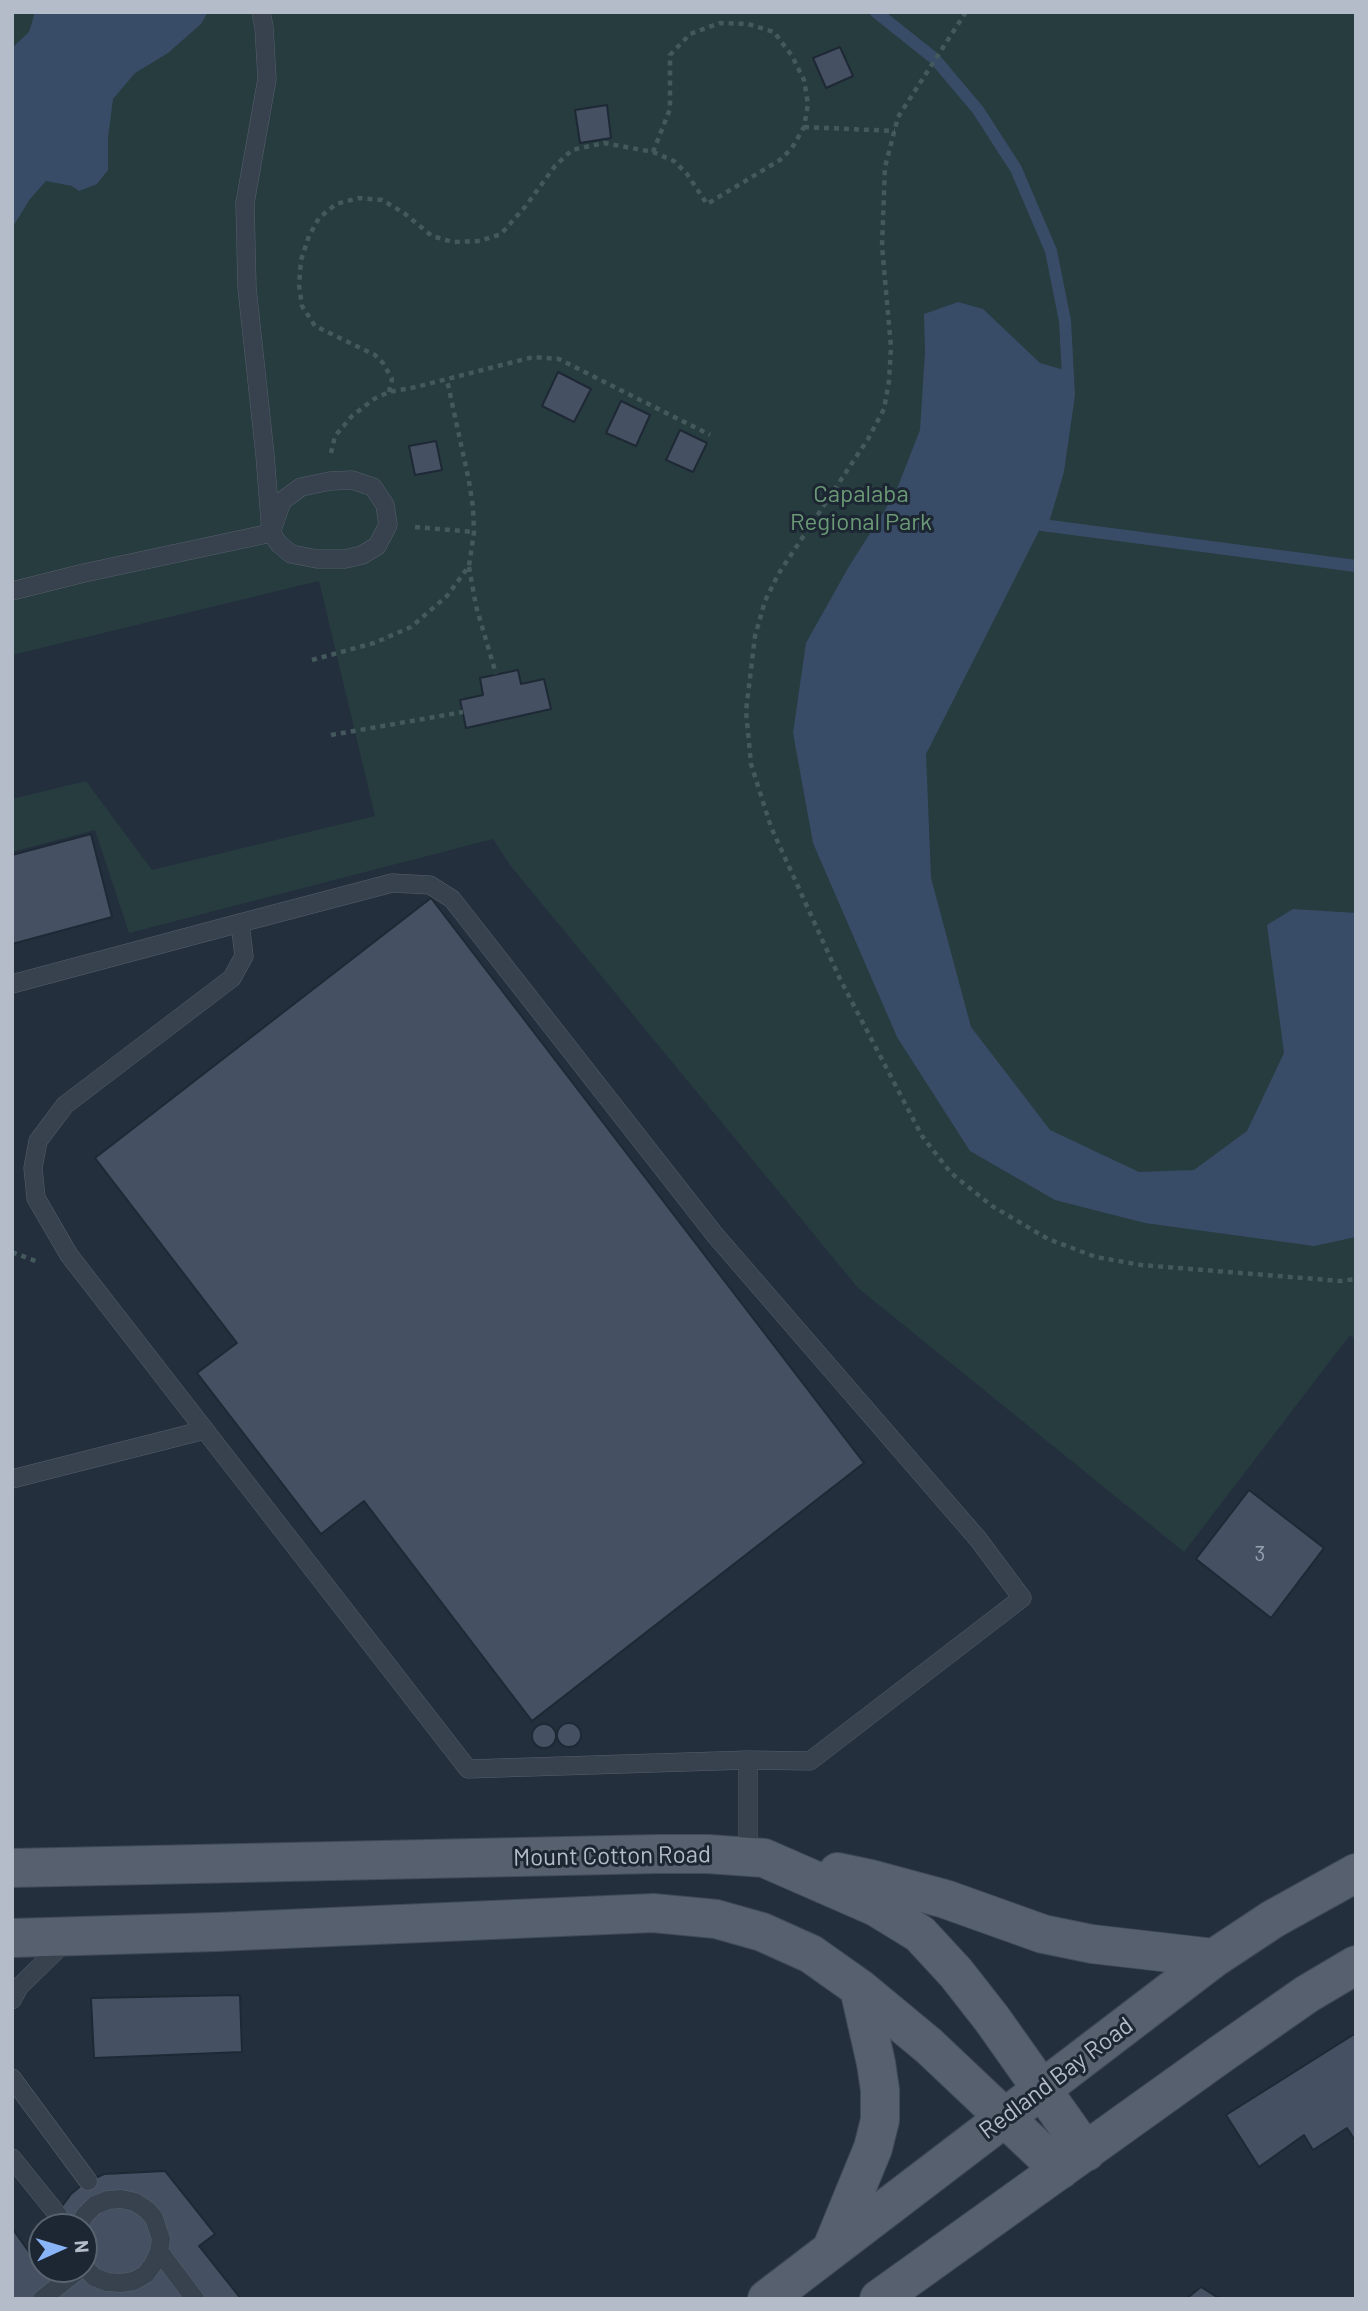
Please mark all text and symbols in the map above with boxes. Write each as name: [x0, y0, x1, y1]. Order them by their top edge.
park label: Capalaba Regional Park: [790, 480, 932, 536]
house number: 3: [1255, 1541, 1265, 1567]
street label: Mount Cotton Road: [513, 1840, 711, 1872]
street label: Redland Bay Road: [973, 2011, 1139, 2145]
north arrow: [28, 2213, 98, 2283]
text: N: [71, 2240, 94, 2254]

